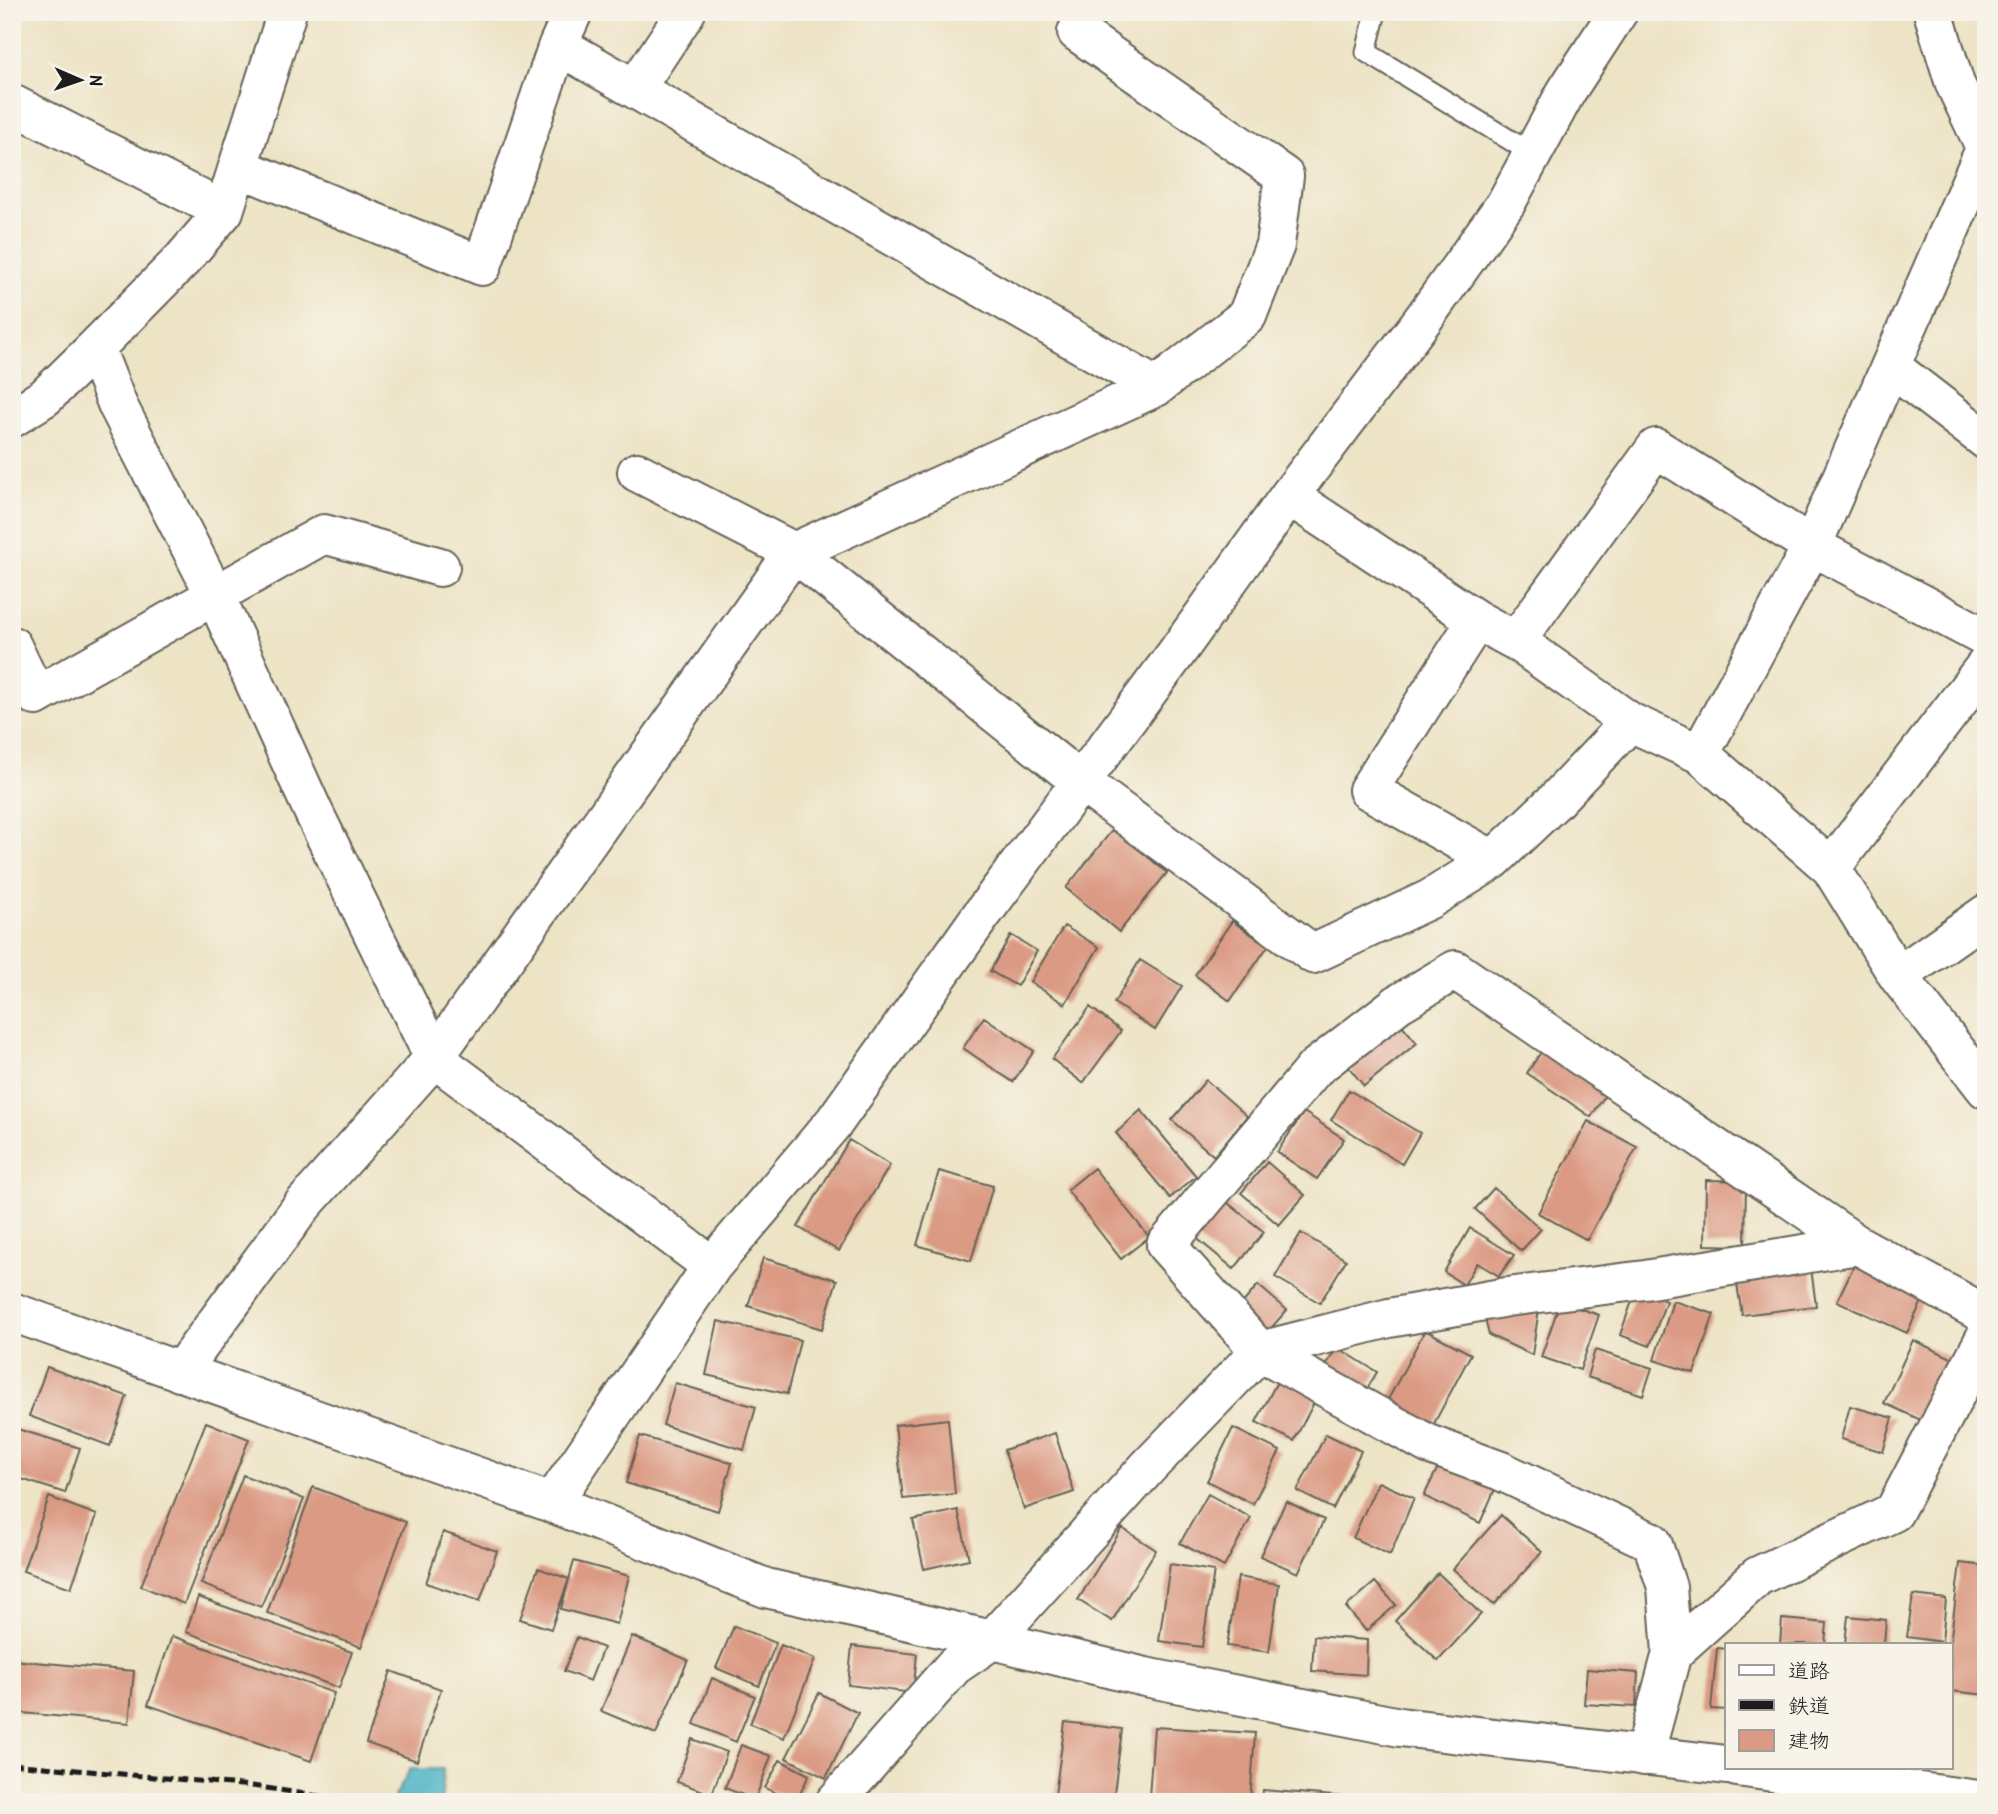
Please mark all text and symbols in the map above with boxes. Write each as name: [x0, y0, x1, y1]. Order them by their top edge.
north arrow: [46, 46, 116, 116]
text: N: [84, 75, 110, 86]
legend: [1725, 1643, 1952, 1769]
text: 道路: [1788, 1656, 1830, 1685]
text: 鉄道: [1788, 1691, 1830, 1720]
text: 建物: [1788, 1726, 1830, 1755]

